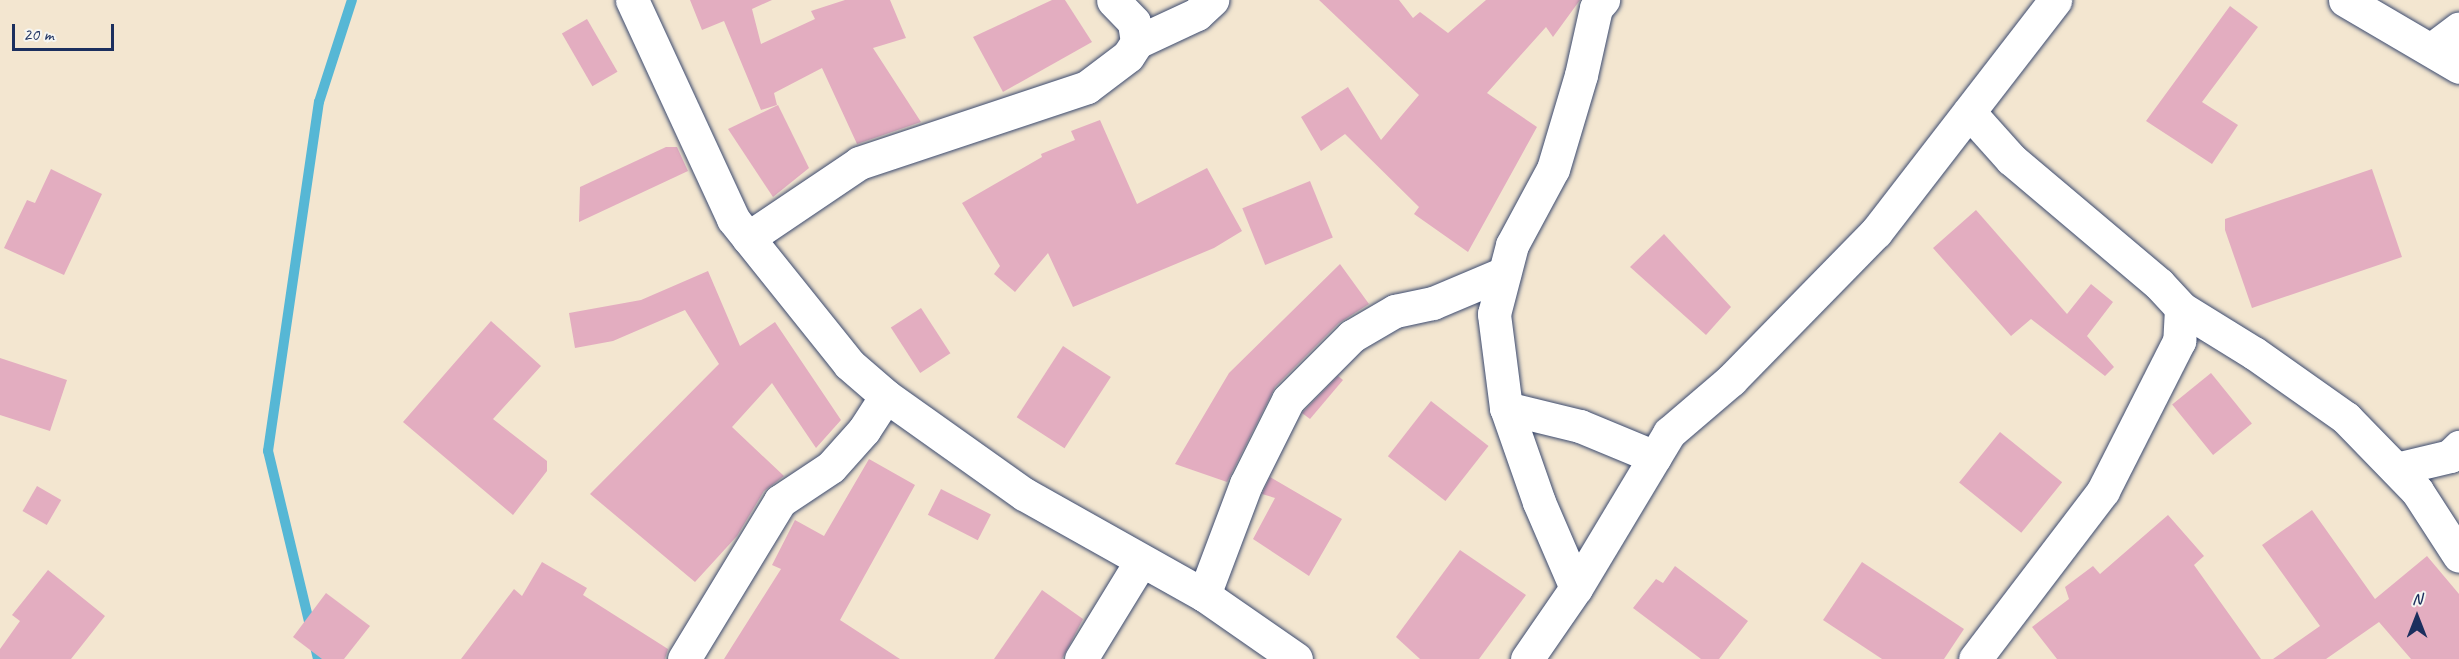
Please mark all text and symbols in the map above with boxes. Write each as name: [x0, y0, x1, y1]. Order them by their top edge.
scale bar: [15, 12, 117, 50]
text: 20 m: [23, 23, 54, 45]
north arrow: [2387, 587, 2447, 647]
text: N: [2412, 589, 2422, 609]

